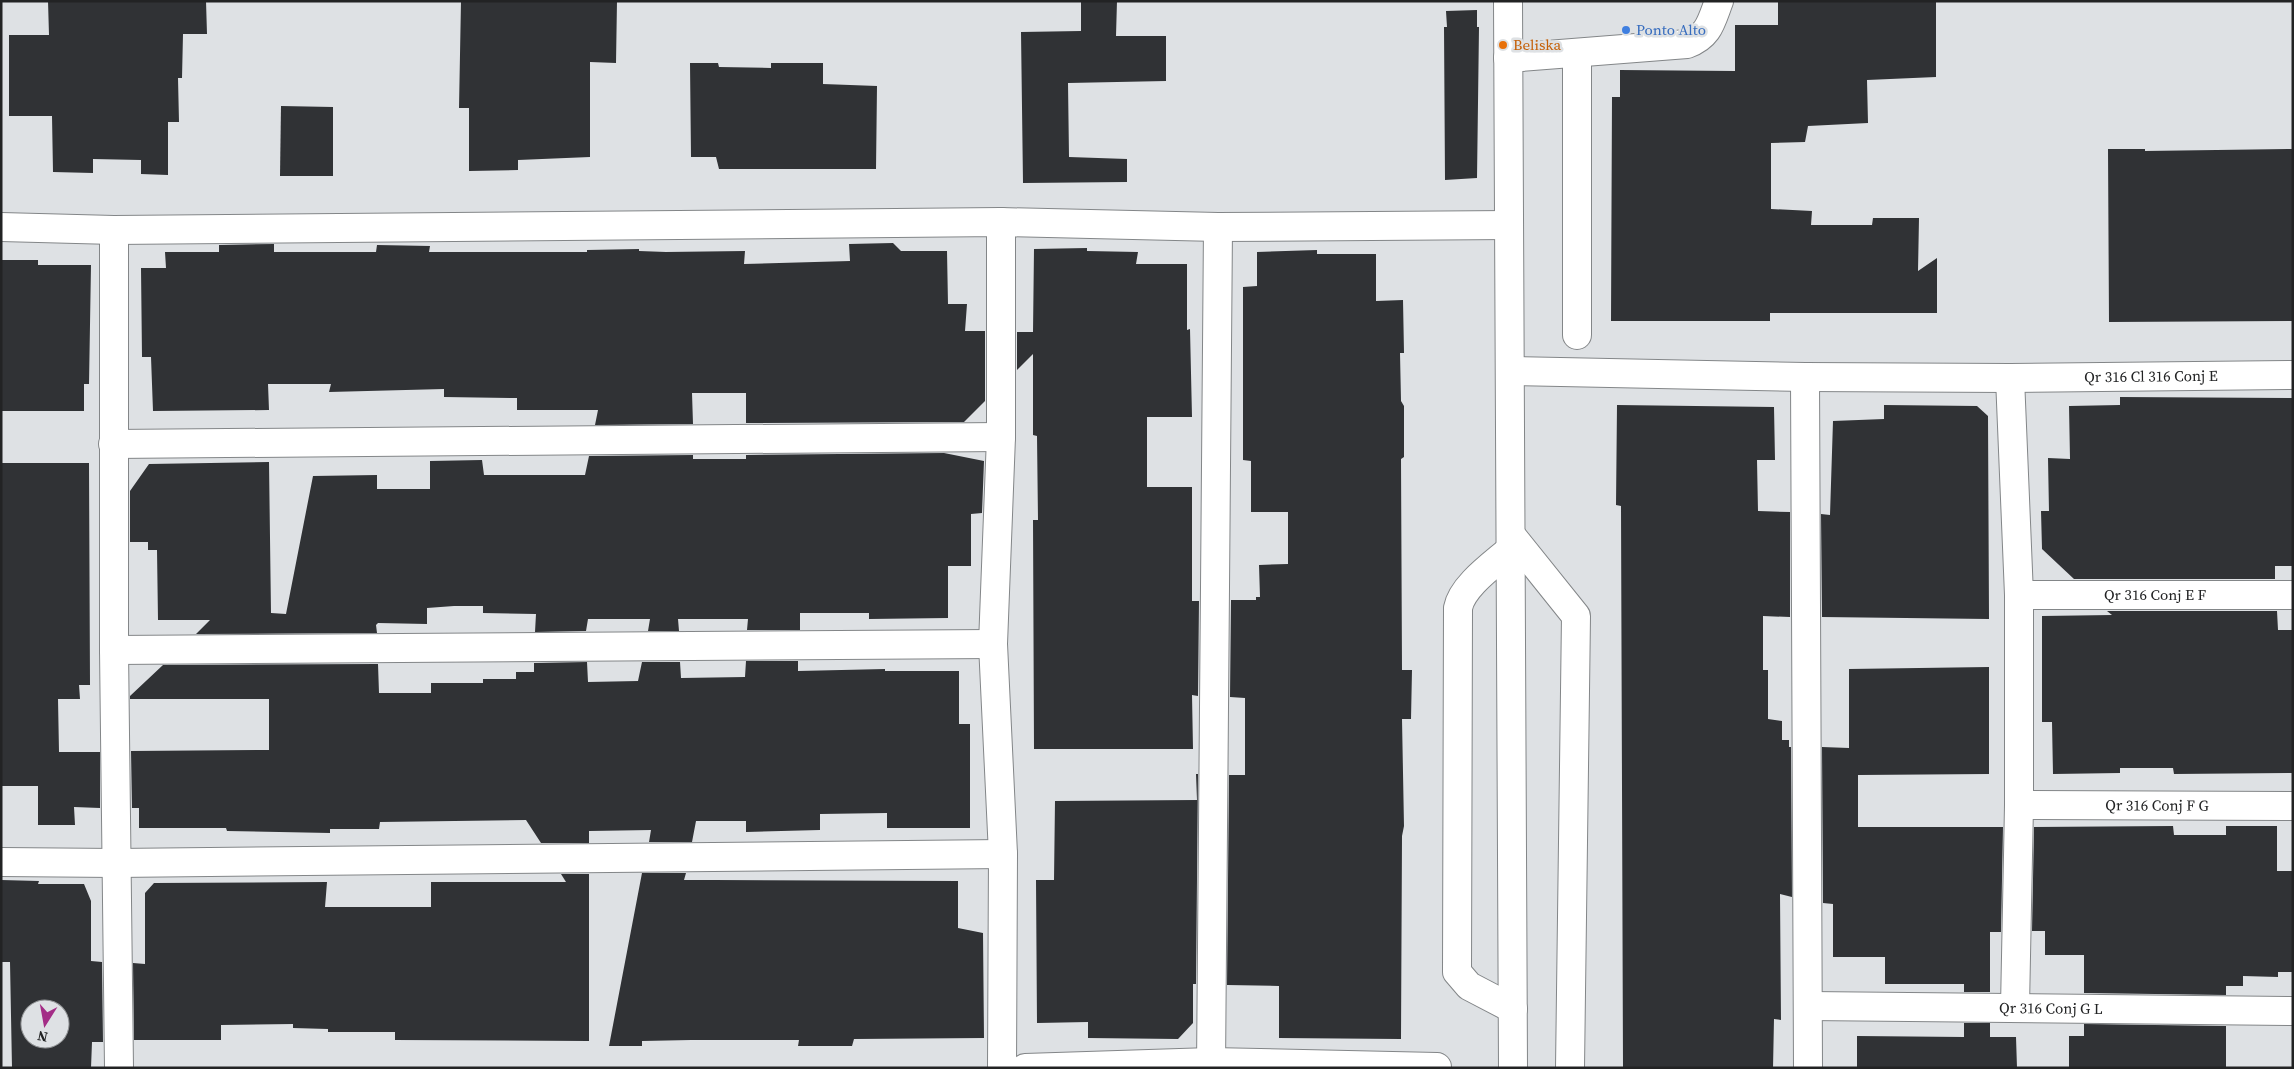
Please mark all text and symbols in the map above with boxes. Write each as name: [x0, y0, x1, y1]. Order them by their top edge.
place label: Ponto Alto: [1636, 19, 1706, 40]
marker: Ponto Alto: [1620, 24, 1632, 36]
place label: Beliska: [1513, 34, 1561, 55]
marker: Beliska: [1497, 39, 1509, 51]
street label: Qr 316 Cl 316 Conj E: [2084, 365, 2218, 387]
street label: Qr 316 Conj E F: [2104, 584, 2206, 605]
street label: Qr 316 Conj F G: [2105, 794, 2209, 816]
street label: Qr 316 Conj G L: [1999, 997, 2103, 1019]
north arrow: [20, 999, 70, 1049]
text: N: [36, 1026, 49, 1048]

